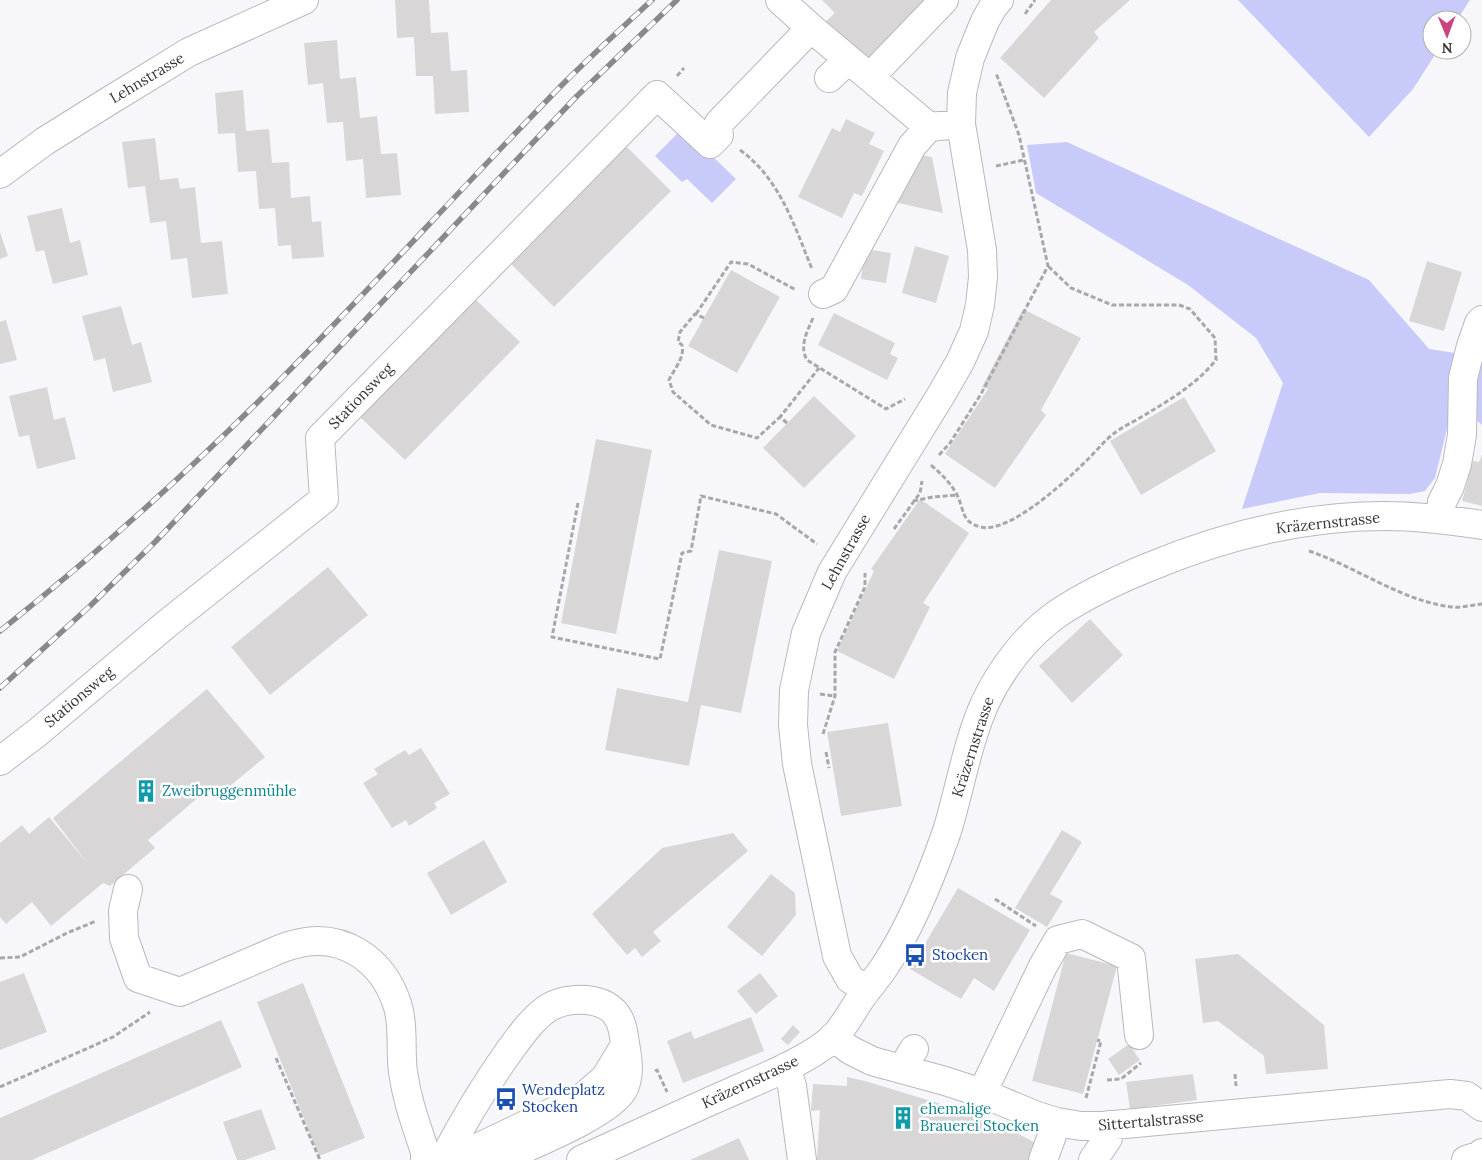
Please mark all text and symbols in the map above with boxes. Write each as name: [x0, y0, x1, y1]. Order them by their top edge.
north arrow: [1422, 10, 1472, 60]
text: N: [1441, 39, 1453, 57]
street label: Lehnstrasse: [106, 48, 188, 107]
street label: Stationsweg: [324, 358, 397, 433]
street label: Kräzernstrasse: [1275, 508, 1381, 537]
street label: Lehnstrasse: [817, 511, 874, 593]
street label: Stationsweg: [40, 662, 118, 731]
street label: Kräzernstrasse: [947, 694, 998, 800]
building icon: Zweibruggenmühle: [133, 778, 159, 804]
place label: Zweibruggenmühle: [162, 781, 297, 800]
bus stop icon: Stocken: [902, 942, 928, 968]
place label: Stocken: [932, 945, 988, 964]
street label: Kräzernstrasse: [698, 1051, 801, 1112]
place label: Wendeplatz Stocken: [522, 1080, 605, 1116]
bus stop icon: Wendeplatz Stocken: [493, 1086, 519, 1112]
place label: ehemalige Brauerei Stocken: [920, 1099, 1039, 1135]
building icon: ehemalige Brauerei Stocken: [890, 1105, 916, 1131]
street label: Sittertalstrasse: [1097, 1106, 1205, 1135]

